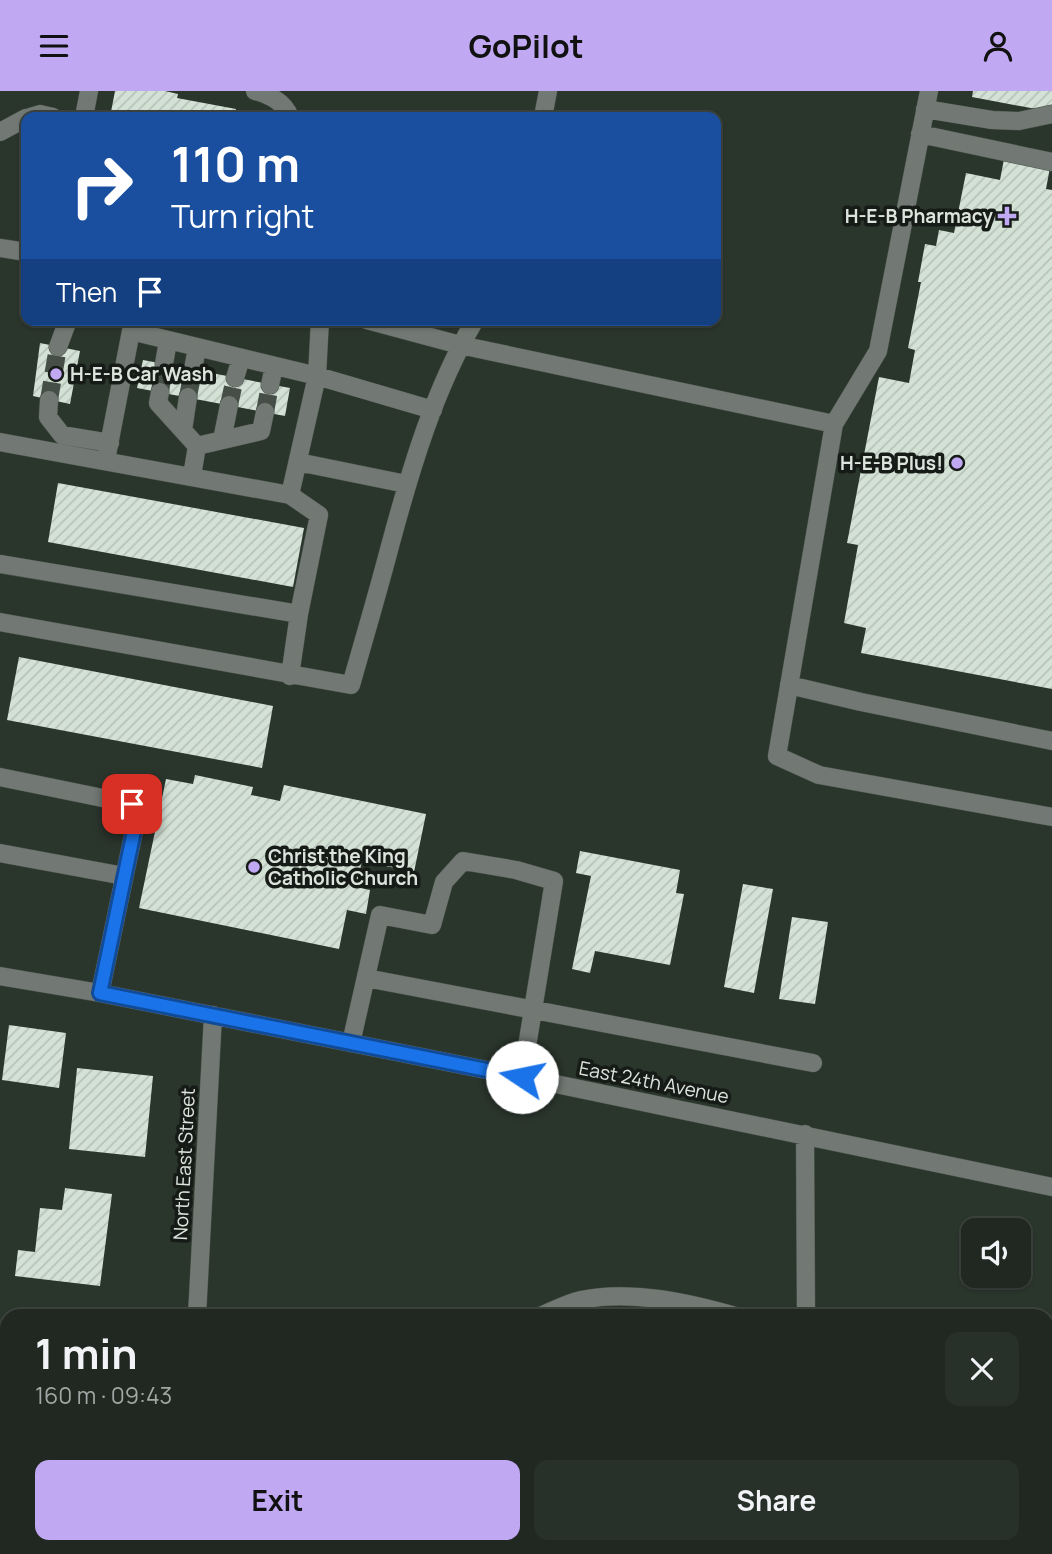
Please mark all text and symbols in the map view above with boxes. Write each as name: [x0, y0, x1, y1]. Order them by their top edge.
text: GoPilot: [468, 24, 584, 68]
icon: menu: [35, 27, 73, 65]
icon: person: [979, 27, 1017, 65]
text: 110 m: [171, 130, 300, 197]
icon: right: [56, 140, 147, 231]
text: Turn right: [171, 194, 314, 238]
place label: H-E-B Pharmacy: [845, 203, 993, 229]
marker: H-E-B Pharmacy: [999, 208, 1015, 224]
icon: arrive: [131, 273, 169, 311]
text: Then: [56, 274, 117, 310]
place label: H-E-B Car Wash: [70, 361, 214, 387]
marker: H-E-B Car Wash: [48, 366, 64, 382]
place label: H-E-B Plus!: [840, 450, 943, 476]
marker: H-E-B Plus!: [949, 455, 965, 471]
pin: [102, 774, 162, 834]
icon: arrive: [113, 785, 151, 823]
place label: Christ the King Catholic Church: [268, 843, 418, 891]
marker: Christ the King Catholic Church: [246, 859, 262, 875]
position arrow: [485, 1040, 559, 1114]
street label: East 24th Avenue: [577, 1055, 731, 1109]
street label: North East Street: [167, 1087, 201, 1241]
map controls: [961, 1218, 1031, 1288]
button: sound: [961, 1218, 1031, 1288]
text: 1 min: [35, 1324, 138, 1382]
button: close: [945, 1332, 1019, 1406]
text: 160 m · 09:43: [35, 1379, 172, 1411]
button: Exit: [35, 1460, 520, 1540]
button: Share: [534, 1460, 1019, 1540]

